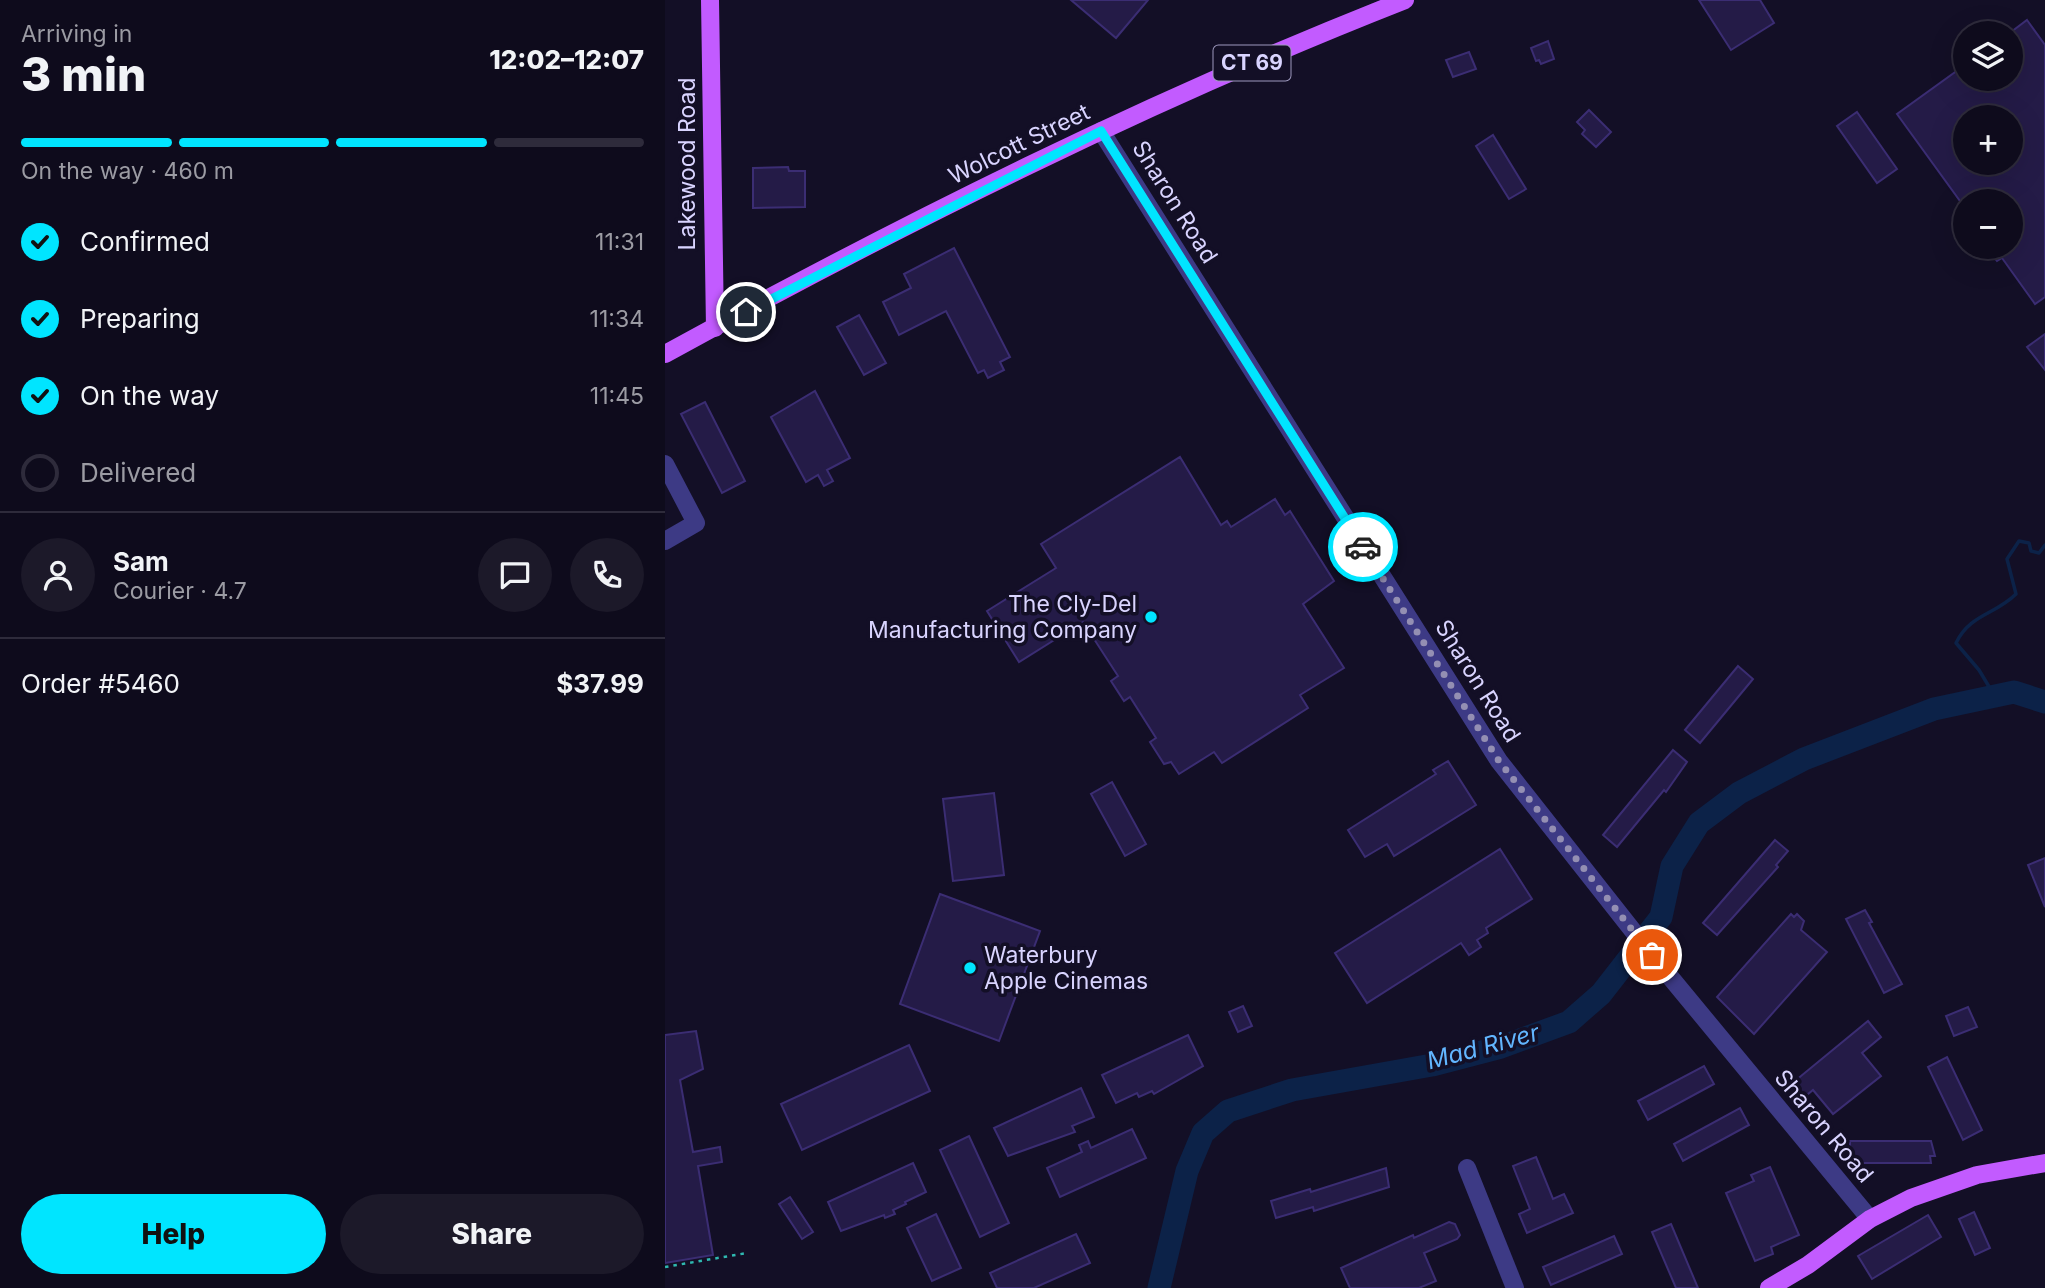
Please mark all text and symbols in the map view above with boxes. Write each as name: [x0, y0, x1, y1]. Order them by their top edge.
text: Arriving in: [21, 20, 132, 48]
map controls: [1953, 21, 2023, 259]
button: layers: [1953, 21, 2023, 91]
text: 12:02–12:07: [489, 44, 644, 75]
text: 3 min: [21, 46, 146, 102]
road number: CT 69: [1213, 46, 1291, 80]
street label: Lakewood Road: [673, 77, 701, 251]
street label: Wolcott Street: [944, 98, 1095, 190]
button: +: [1953, 105, 2023, 175]
street label: Sharon Road: [1126, 136, 1224, 268]
text: On the way · 460 m: [21, 157, 234, 185]
button: −: [1953, 189, 2023, 259]
icon: check: [21, 223, 59, 261]
text: Confirmed: [80, 226, 210, 257]
text: 11:31: [595, 228, 644, 256]
pin: [716, 282, 776, 342]
icon: home: [727, 293, 765, 331]
icon: check: [21, 300, 59, 338]
text: Preparing: [80, 303, 200, 334]
text: 11:34: [590, 305, 644, 333]
icon: check: [21, 377, 59, 415]
text: On the way: [80, 380, 219, 411]
text: 11:45: [590, 382, 644, 410]
text: Delivered: [80, 457, 196, 488]
courier: [1328, 512, 1398, 582]
icon: car: [1344, 528, 1382, 566]
button: person: [21, 538, 95, 612]
button: chat: [478, 538, 552, 612]
button: phone: [570, 538, 644, 612]
text: Sam: [113, 546, 169, 577]
text: Courier · 4.7: [113, 577, 247, 605]
place label: The Cly-Del Manufacturing Company: [868, 590, 1137, 644]
marker: The Cly-Del Manufacturing Company: [1143, 609, 1159, 625]
street label: Sharon Road: [1429, 615, 1527, 747]
text: Order #5460: [21, 668, 180, 699]
text: $37.99: [556, 668, 644, 699]
pin: [1622, 925, 1682, 985]
icon: bag: [1633, 936, 1671, 974]
place label: Waterbury Apple Cinemas: [984, 941, 1148, 995]
marker: Waterbury Apple Cinemas: [962, 960, 978, 976]
water label: Mad River: [1424, 1017, 1543, 1075]
street label: Sharon Road: [1769, 1064, 1879, 1188]
button: Help: [21, 1194, 326, 1274]
button: Share: [340, 1194, 644, 1274]

